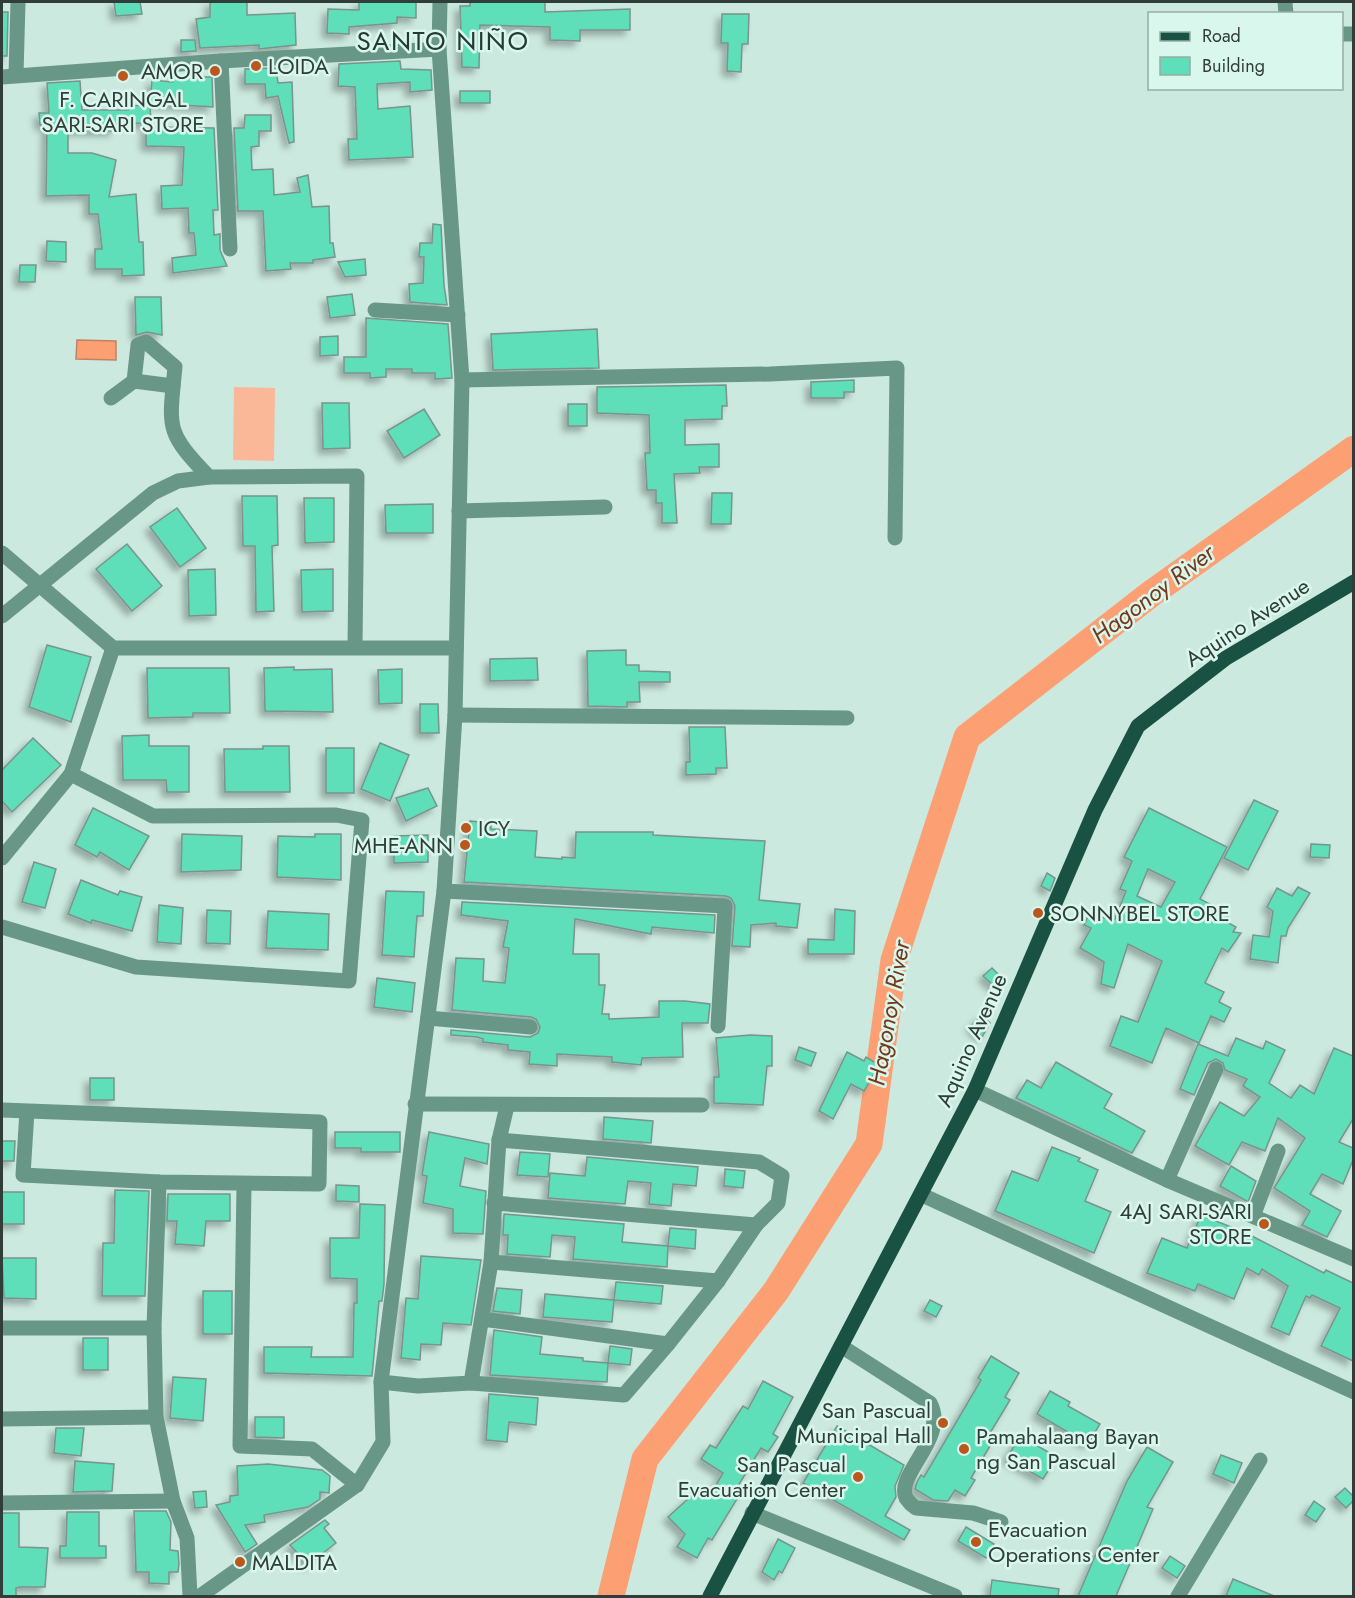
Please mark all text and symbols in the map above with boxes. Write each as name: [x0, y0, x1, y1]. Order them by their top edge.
legend: [1148, 12, 1343, 90]
district label: SANTO NIÑO: [357, 22, 529, 60]
text: Road: [1202, 23, 1241, 49]
place label: LOIDA: [268, 50, 329, 82]
text: Building: [1202, 53, 1265, 79]
place label: AMOR: [141, 55, 204, 87]
marker: LOIDA: [249, 59, 263, 73]
marker: AMOR: [208, 64, 222, 78]
marker: F. CARINGAL SARI-SARI STORE: [116, 69, 130, 83]
place label: F. CARINGAL SARI-SARI STORE: [42, 83, 204, 140]
water label: Hagonoy River: [1083, 534, 1224, 652]
street label: Aquino Avenue: [1178, 570, 1316, 674]
place label: ICY: [478, 812, 511, 844]
marker: ICY: [459, 821, 473, 835]
place label: MHE-ANN: [354, 829, 453, 861]
marker: MHE-ANN: [458, 838, 472, 852]
place label: SONNYBEL STORE: [1050, 897, 1230, 929]
marker: SONNYBEL STORE: [1031, 906, 1045, 920]
water label: Hagonoy River: [859, 936, 919, 1088]
street label: Aquino Avenue: [927, 968, 1015, 1112]
place label: 4AJ SARI-SARI STORE: [1120, 1195, 1252, 1252]
marker: 4AJ SARI-SARI STORE: [1257, 1217, 1271, 1231]
place label: San Pascual Municipal Hall: [797, 1394, 931, 1451]
marker: San Pascual Municipal Hall: [936, 1416, 950, 1430]
place label: Pamahalaang Bayan ng San Pascual: [976, 1420, 1159, 1477]
marker: Pamahalaang Bayan ng San Pascual: [957, 1442, 971, 1456]
place label: San Pascual Evacuation Center: [678, 1448, 846, 1505]
marker: San Pascual Evacuation Center: [851, 1470, 865, 1484]
place label: Evacuation Operations Center: [988, 1513, 1160, 1570]
marker: Evacuation Operations Center: [969, 1535, 983, 1549]
place label: MALDITA: [252, 1546, 338, 1578]
marker: MALDITA: [233, 1555, 247, 1569]

